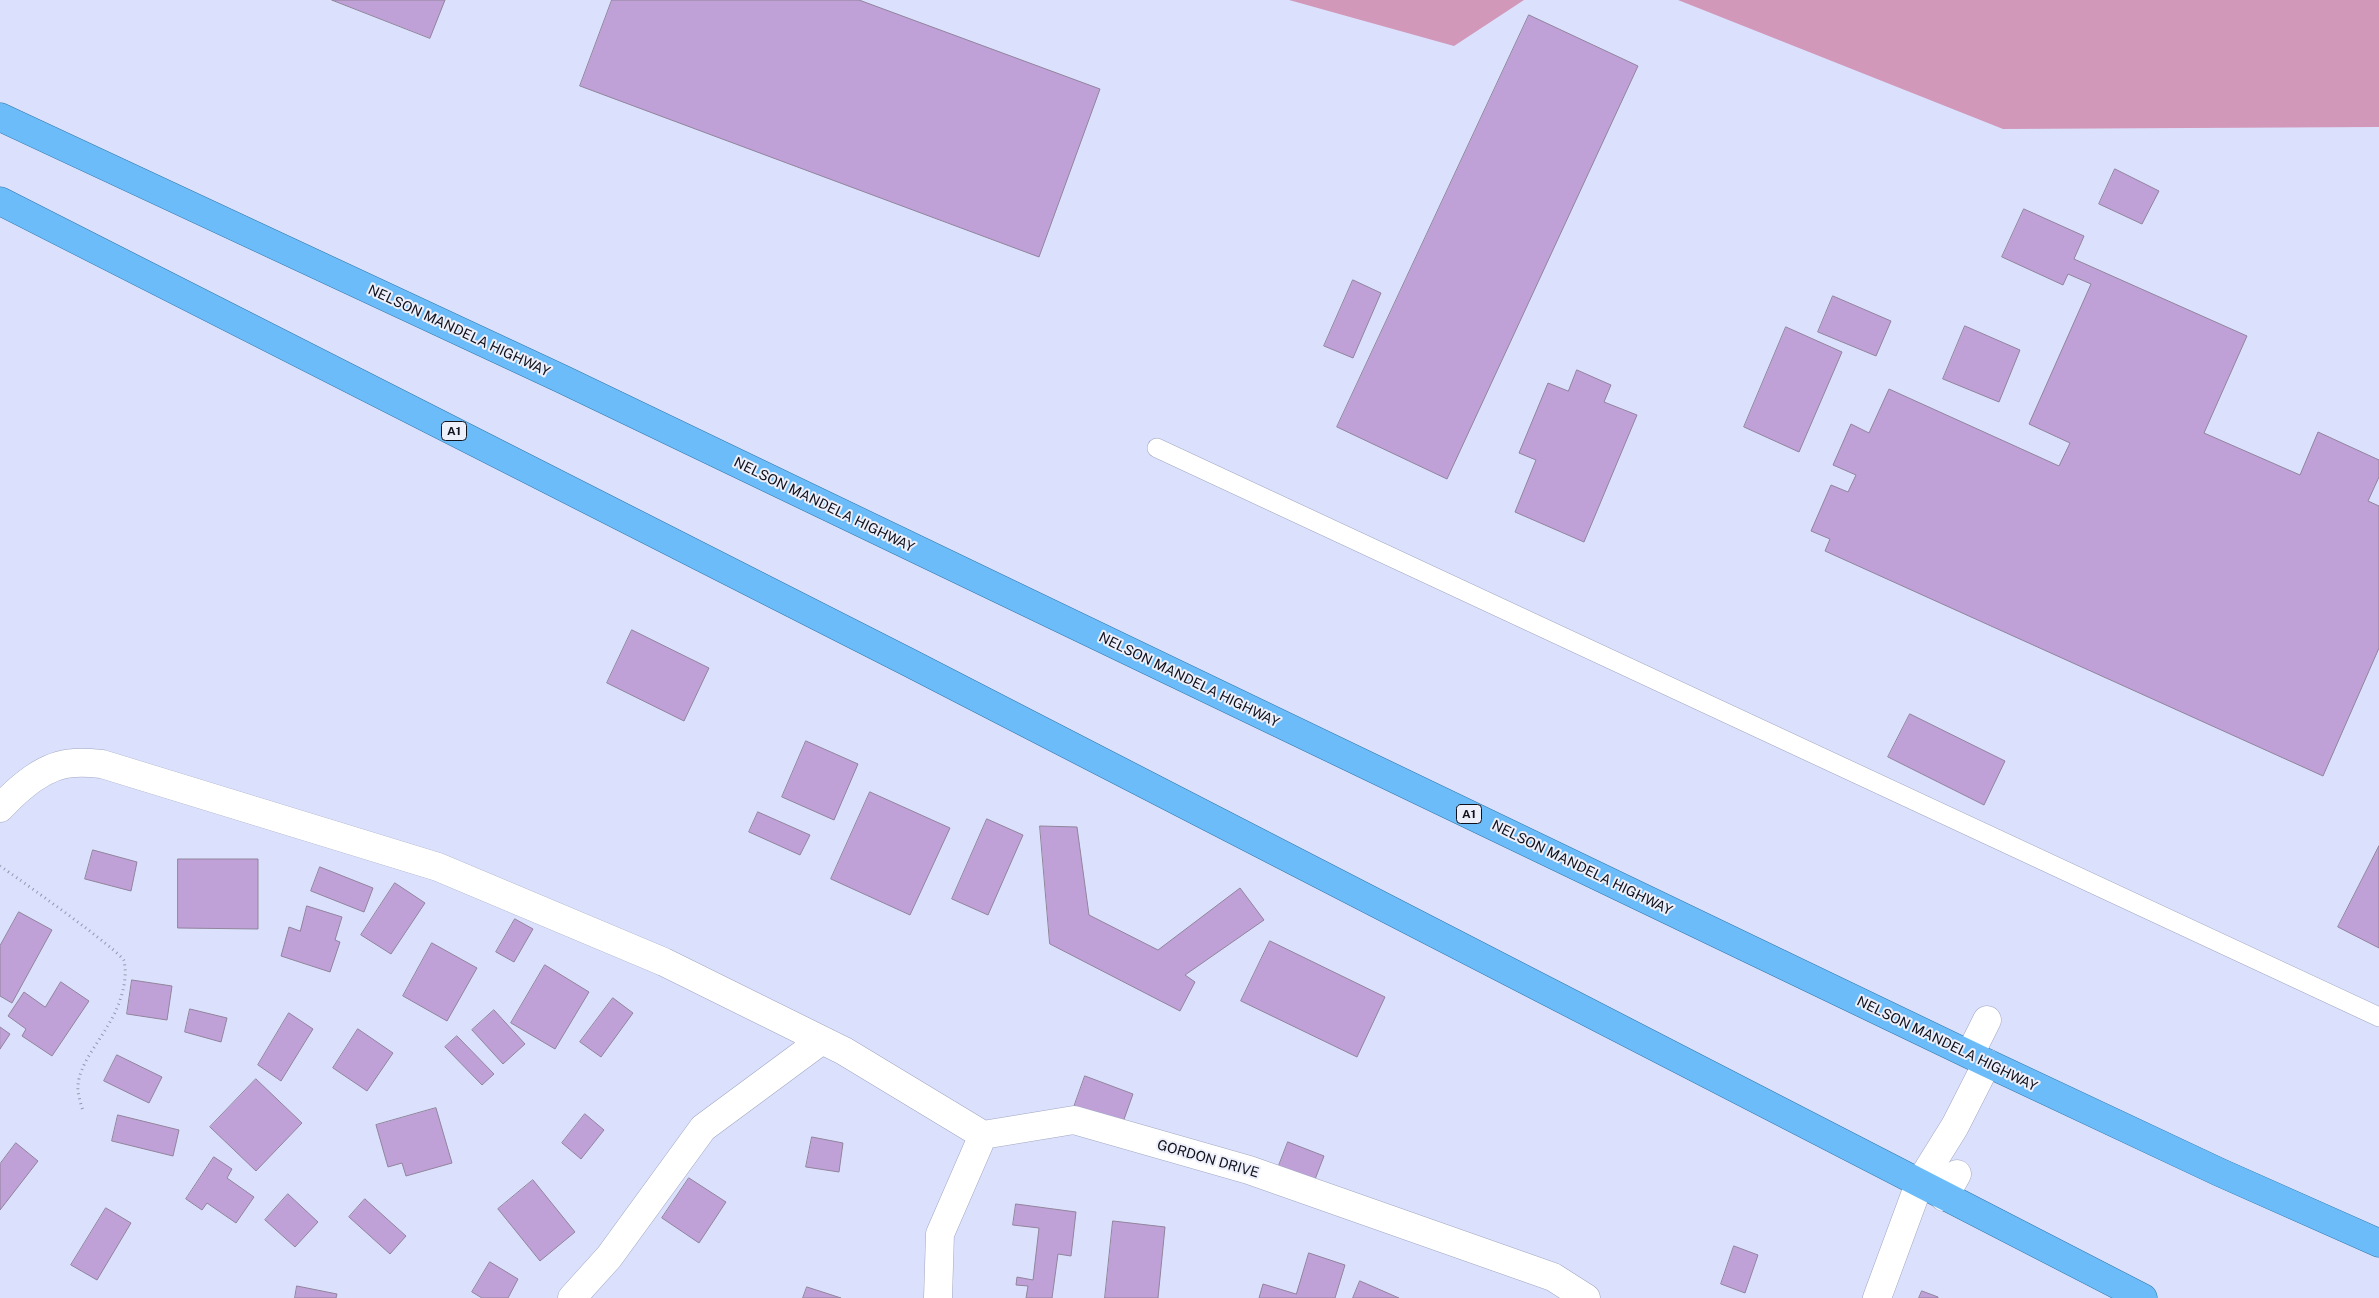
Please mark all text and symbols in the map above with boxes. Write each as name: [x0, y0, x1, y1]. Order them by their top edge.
street label: NELSON MANDELA HIGHWAY: [365, 281, 553, 381]
road number: A1: [442, 422, 466, 441]
street label: NELSON MANDELA HIGHWAY: [731, 454, 917, 556]
street label: NELSON MANDELA HIGHWAY: [1096, 629, 1282, 731]
road number: A1: [1456, 804, 1482, 824]
street label: NELSON MANDELA HIGHWAY: [1489, 817, 1675, 919]
street label: NELSON MANDELA HIGHWAY: [1854, 993, 2040, 1095]
street label: GORDON DRIVE: [1155, 1136, 1261, 1182]

